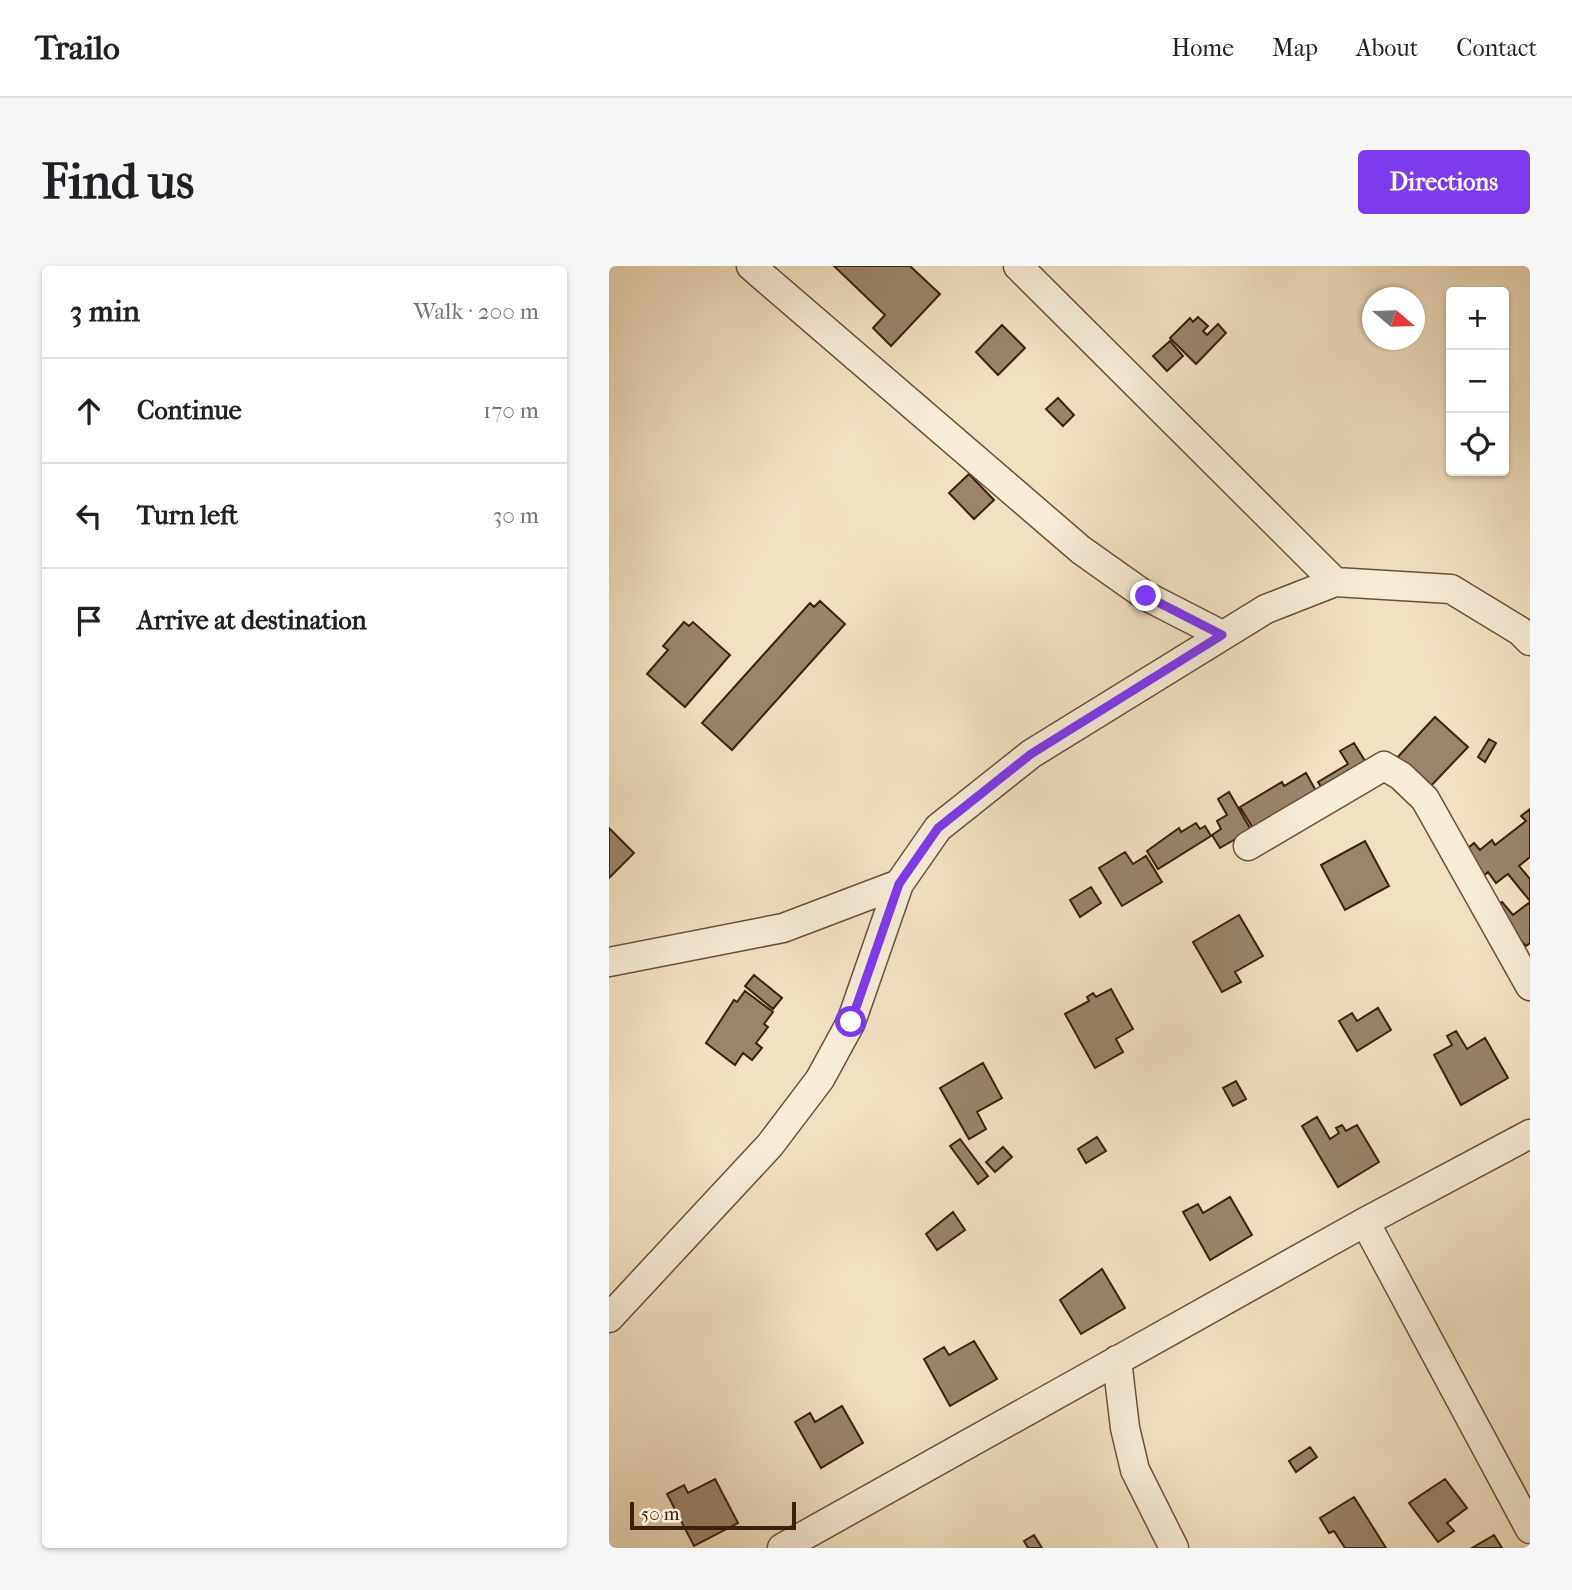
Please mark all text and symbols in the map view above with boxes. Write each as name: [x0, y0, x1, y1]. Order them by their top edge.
text: Trailo: [35, 29, 120, 68]
text: Home: [1172, 34, 1234, 62]
text: Map: [1272, 34, 1318, 62]
text: About: [1356, 34, 1418, 62]
text: Contact: [1456, 34, 1537, 62]
button: Directions: [1358, 150, 1530, 214]
text: Find us: [42, 153, 194, 211]
north arrow: [1362, 287, 1425, 350]
map controls: [1446, 287, 1509, 476]
button: +: [1446, 287, 1509, 350]
text: 3 min: [70, 294, 140, 329]
text: Walk · 200 m: [413, 298, 539, 325]
button: −: [1446, 350, 1509, 413]
icon: ahead: [70, 392, 108, 430]
text: Continue: [137, 395, 242, 426]
text: 170 m: [483, 397, 539, 424]
button: locate: [1446, 413, 1509, 476]
icon: left: [70, 497, 108, 535]
text: Turn left: [137, 500, 238, 531]
text: 30 m: [493, 502, 539, 529]
route end: [1130, 580, 1161, 611]
icon: arrive: [70, 602, 108, 640]
text: Arrive at destination: [137, 605, 367, 636]
route start: [835, 1006, 866, 1037]
scale bar: [630, 1499, 796, 1531]
text: 50 m: [641, 1503, 680, 1525]

